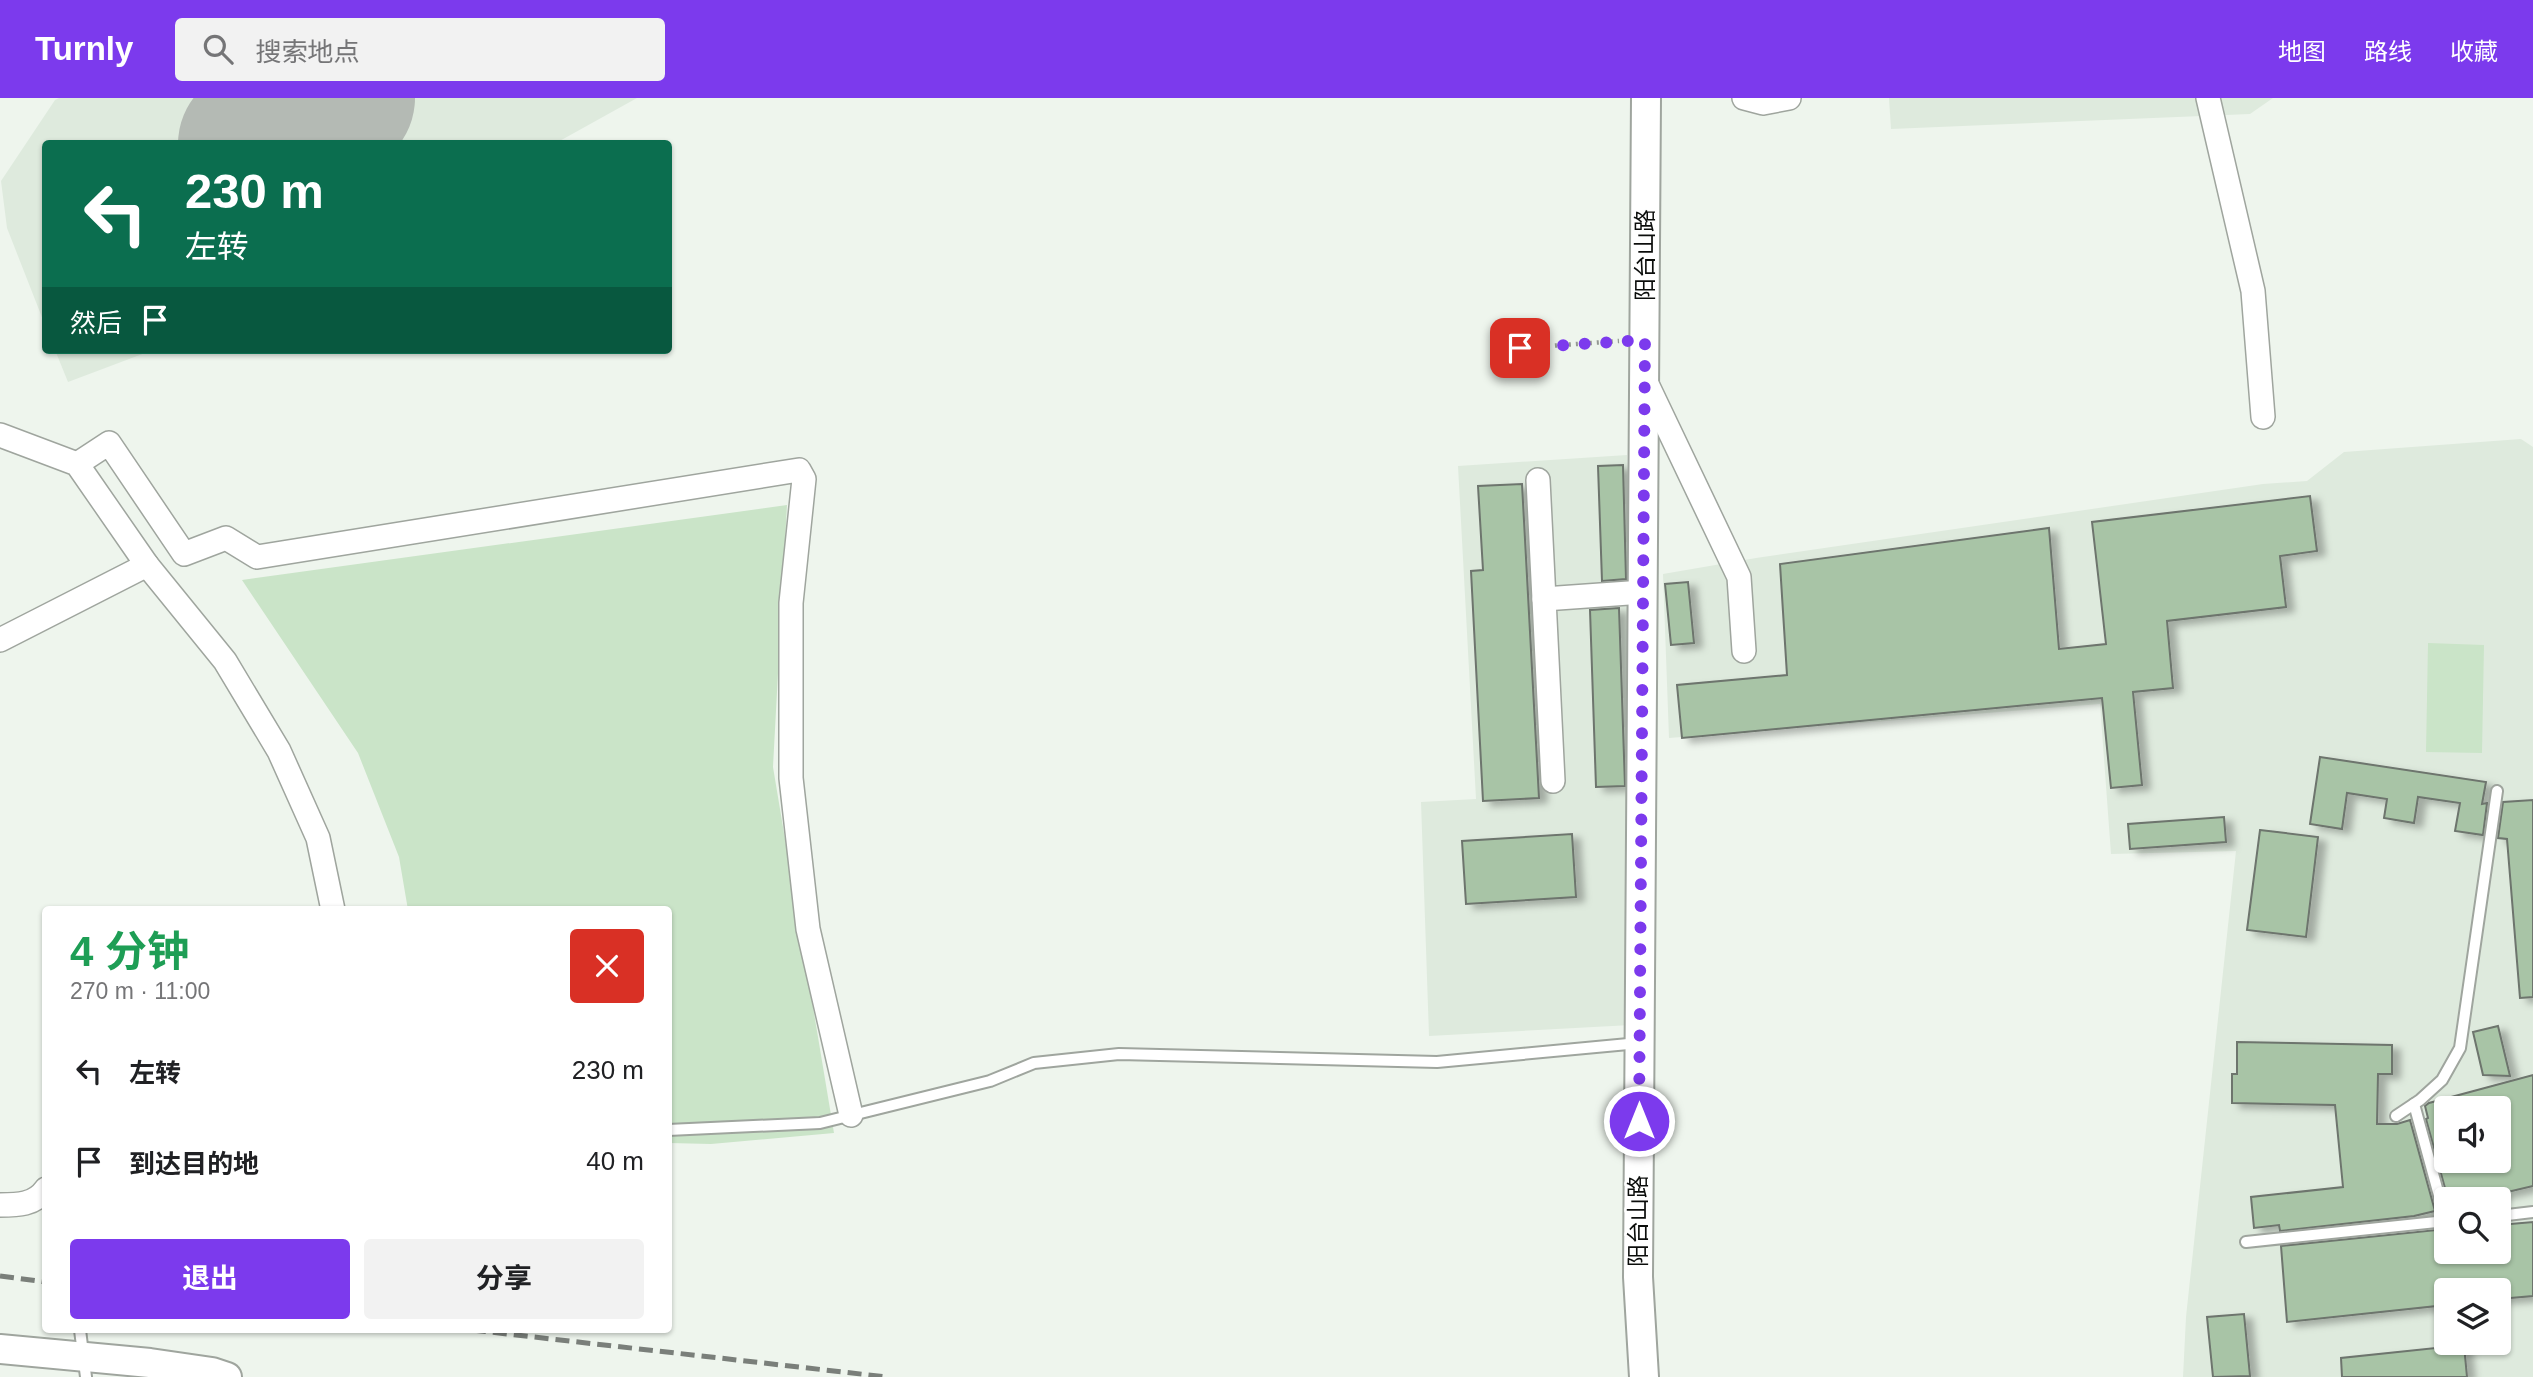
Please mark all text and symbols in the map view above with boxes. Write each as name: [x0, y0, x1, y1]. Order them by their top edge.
search box: [175, 18, 665, 81]
text: Turnly: [35, 30, 133, 67]
icon: search: [199, 30, 237, 68]
text: 搜索地点: [255, 37, 359, 67]
text: 地图: [2278, 38, 2326, 65]
text: 路线: [2364, 38, 2412, 65]
text: 收藏: [2450, 38, 2498, 65]
text: 230 m: [185, 164, 324, 218]
icon: left: [70, 168, 161, 259]
street label: 阳台山路: [1632, 209, 1658, 301]
text: 左转: [185, 229, 249, 265]
icon: arrive: [136, 301, 174, 339]
text: 然后: [70, 308, 122, 338]
pin: [1490, 318, 1550, 378]
icon: arrive: [1501, 329, 1539, 367]
text: 4 分钟: [70, 928, 189, 975]
button: close: [570, 929, 644, 1003]
text: 270 m · 11:00: [70, 978, 210, 1004]
icon: left: [70, 1052, 108, 1090]
text: 230 m: [572, 1055, 644, 1085]
text: 左转: [129, 1058, 181, 1088]
position arrow: [1602, 1084, 1676, 1158]
map controls: [2434, 1096, 2511, 1355]
button: sound: [2434, 1096, 2511, 1173]
icon: arrive: [70, 1143, 108, 1181]
text: 40 m: [586, 1146, 644, 1176]
text: 到达目的地: [129, 1149, 259, 1179]
street label: 阳台山路: [1625, 1175, 1651, 1267]
button: search: [2434, 1187, 2511, 1264]
button: 退出: [70, 1239, 350, 1319]
button: 分享: [364, 1239, 644, 1319]
button: layers: [2434, 1278, 2511, 1355]

